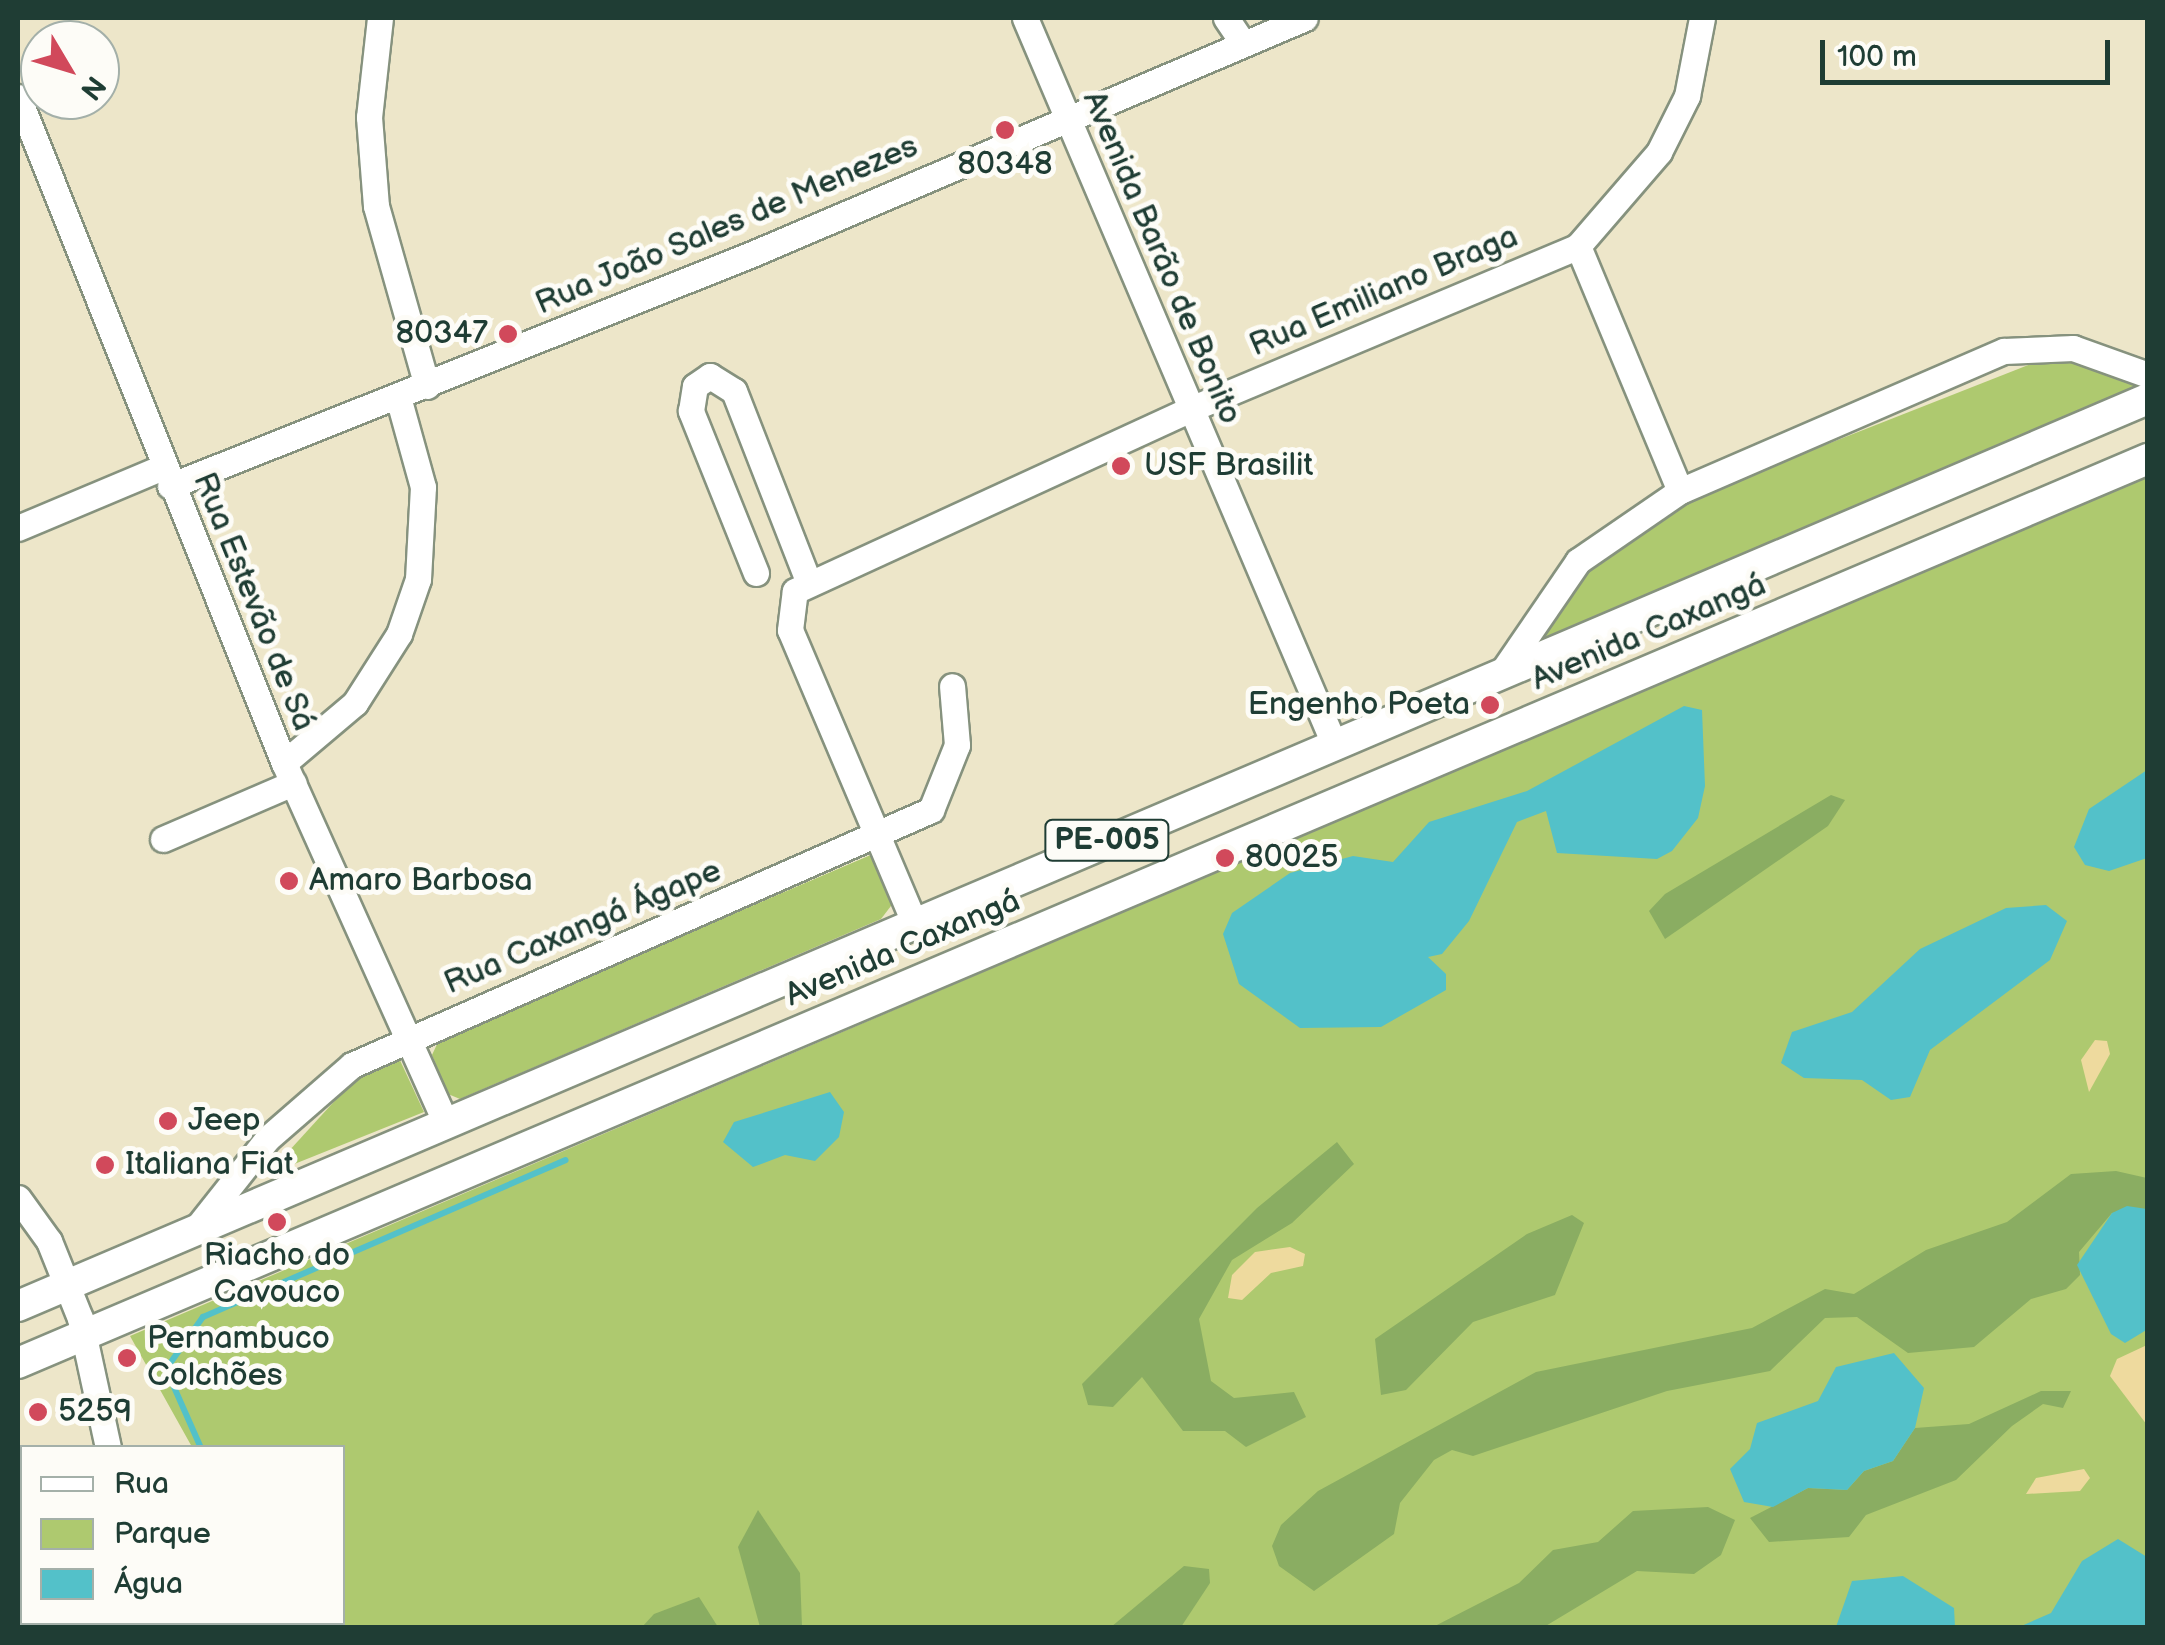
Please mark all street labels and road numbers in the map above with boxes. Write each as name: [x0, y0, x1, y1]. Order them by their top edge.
street label: Avenida Barão de Bonito: [1073, 86, 1249, 430]
street label: Rua João Sales de Menezes: [529, 127, 925, 325]
street label: Rua Emiliano Braga: [1244, 218, 1524, 366]
street label: Rua Estevão de Sá: [184, 467, 322, 737]
street label: Avenida Caxangá: [1526, 566, 1772, 700]
road number: PE-005: [1042, 815, 1172, 865]
street label: Rua Caxangá Ágape: [439, 852, 727, 1004]
street label: Avenida Caxangá: [780, 882, 1026, 1016]

